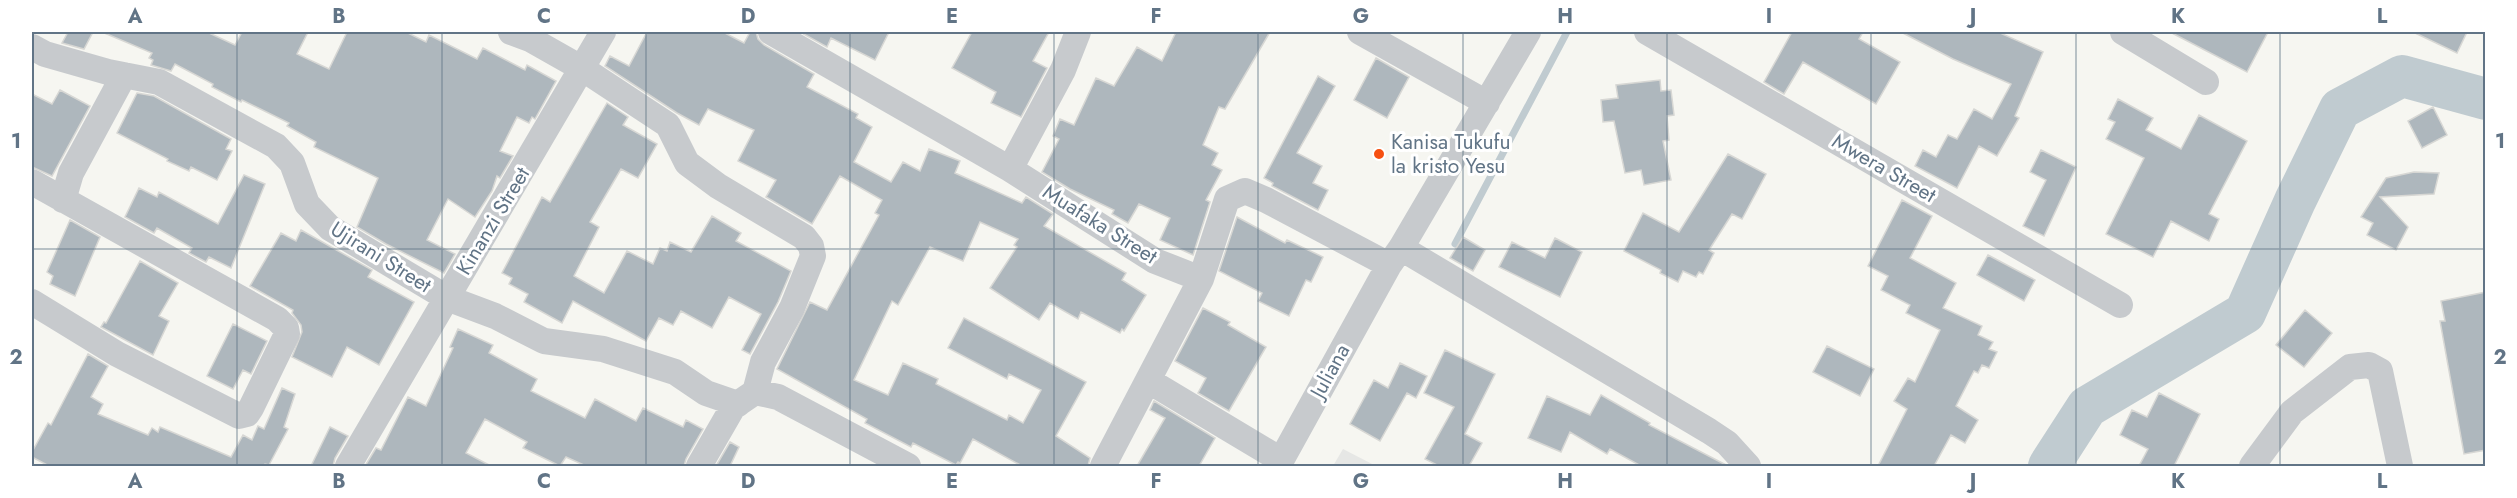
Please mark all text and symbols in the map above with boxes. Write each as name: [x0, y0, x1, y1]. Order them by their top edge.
text: A: [127, 2, 143, 31]
text: B: [332, 2, 346, 31]
text: C: [537, 2, 551, 31]
text: D: [741, 2, 755, 31]
text: E: [946, 2, 958, 31]
text: F: [1150, 2, 1162, 31]
text: G: [1353, 2, 1369, 31]
text: H: [1557, 2, 1573, 31]
text: I: [1766, 2, 1772, 31]
text: J: [1966, 2, 1976, 31]
text: K: [2171, 2, 2185, 31]
text: L: [2377, 2, 2388, 31]
street label: Mwera Street: [1826, 126, 1942, 210]
text: 1: [11, 127, 21, 156]
place label: Kanisa Tukufu la kristo Yesu: [1391, 127, 1511, 181]
text: 1: [2495, 127, 2505, 156]
marker: Kanisa Tukufu la kristo Yesu: [1372, 147, 1386, 161]
street label: Kinanzi Street: [449, 161, 537, 281]
street label: Muafaka Street: [1037, 177, 1163, 271]
street label: Ujirani Street: [325, 214, 437, 300]
street label: Juliana: [1301, 339, 1357, 406]
text: 2: [9, 343, 23, 372]
text: 2: [2493, 343, 2507, 372]
text: A: [127, 467, 143, 496]
text: B: [332, 467, 346, 496]
text: C: [537, 467, 551, 496]
text: D: [741, 467, 755, 496]
text: E: [946, 467, 958, 496]
text: F: [1150, 467, 1162, 496]
text: G: [1353, 467, 1369, 496]
text: H: [1557, 467, 1573, 496]
text: I: [1766, 467, 1772, 496]
text: J: [1966, 467, 1976, 496]
text: K: [2171, 467, 2185, 496]
text: L: [2377, 467, 2388, 496]

